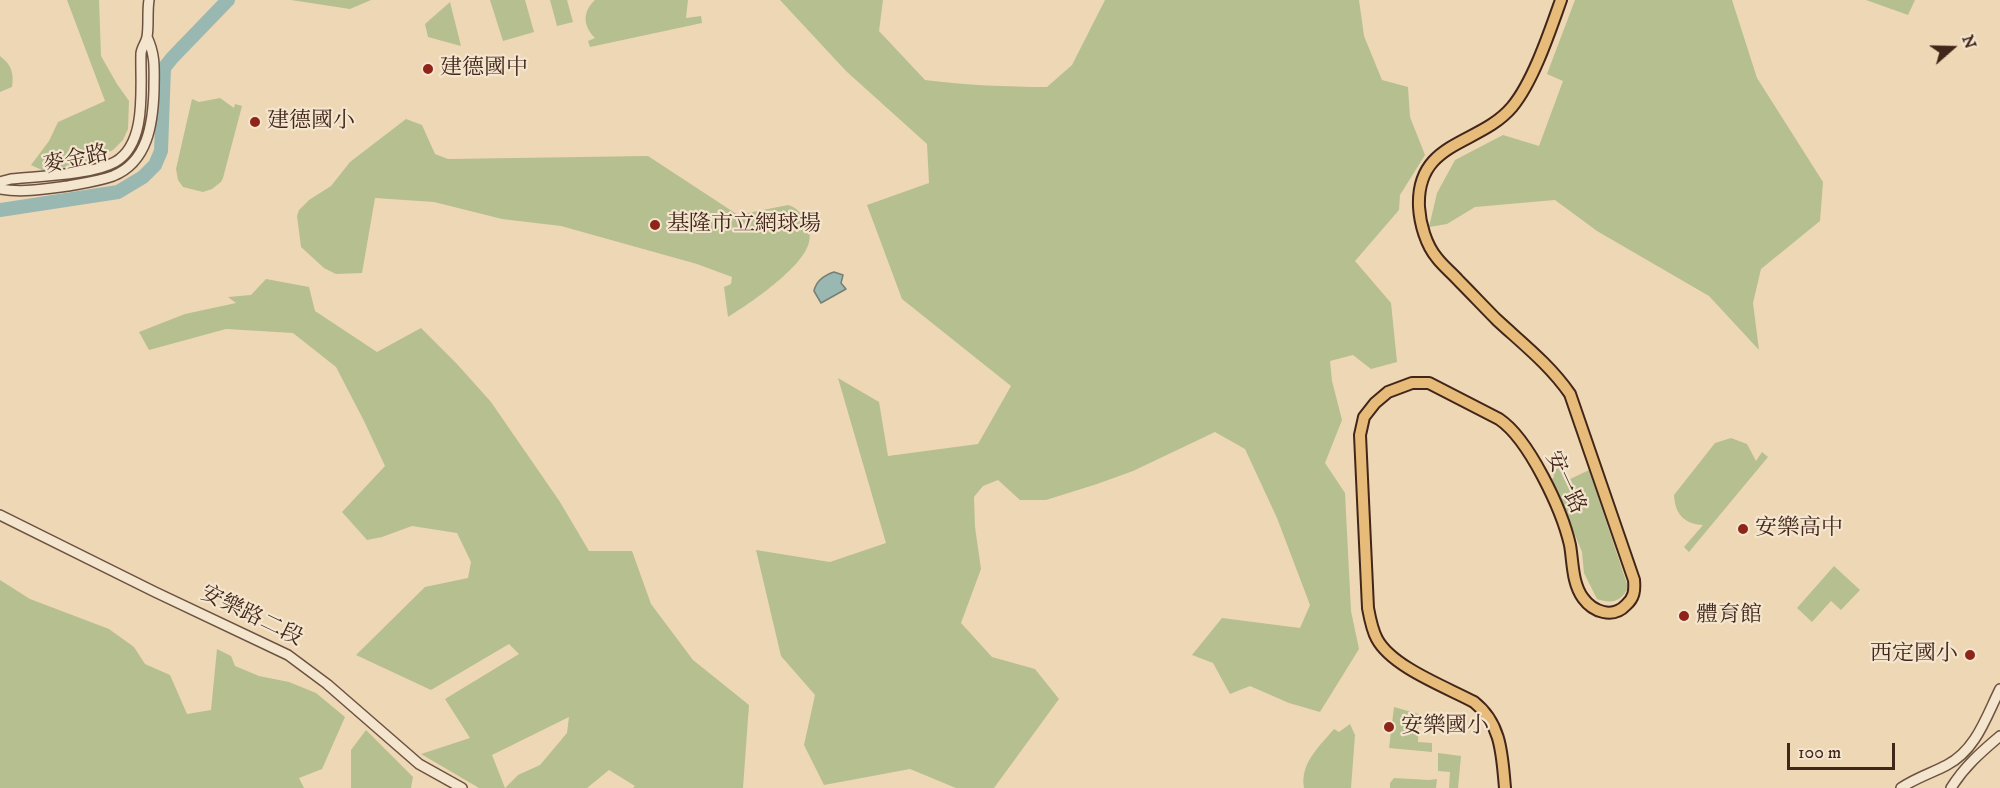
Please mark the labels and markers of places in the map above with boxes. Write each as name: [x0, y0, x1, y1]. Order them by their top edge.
place label: 建德國中: [440, 56, 528, 82]
marker: 建德國中: [421, 62, 435, 76]
place label: 建德國小: [267, 109, 355, 135]
marker: 建德國小: [248, 115, 262, 129]
place label: 基隆市立網球場: [667, 212, 821, 238]
marker: 基隆市立網球場: [648, 218, 662, 232]
place label: 安樂高中: [1755, 516, 1843, 542]
marker: 安樂高中: [1736, 522, 1750, 536]
place label: 體育館: [1696, 603, 1762, 629]
marker: 體育館: [1677, 609, 1691, 623]
place label: 西定國小: [1870, 642, 1958, 668]
marker: 西定國小: [1963, 648, 1977, 662]
place label: 安樂國小: [1401, 714, 1489, 740]
marker: 安樂國小: [1382, 720, 1396, 734]

